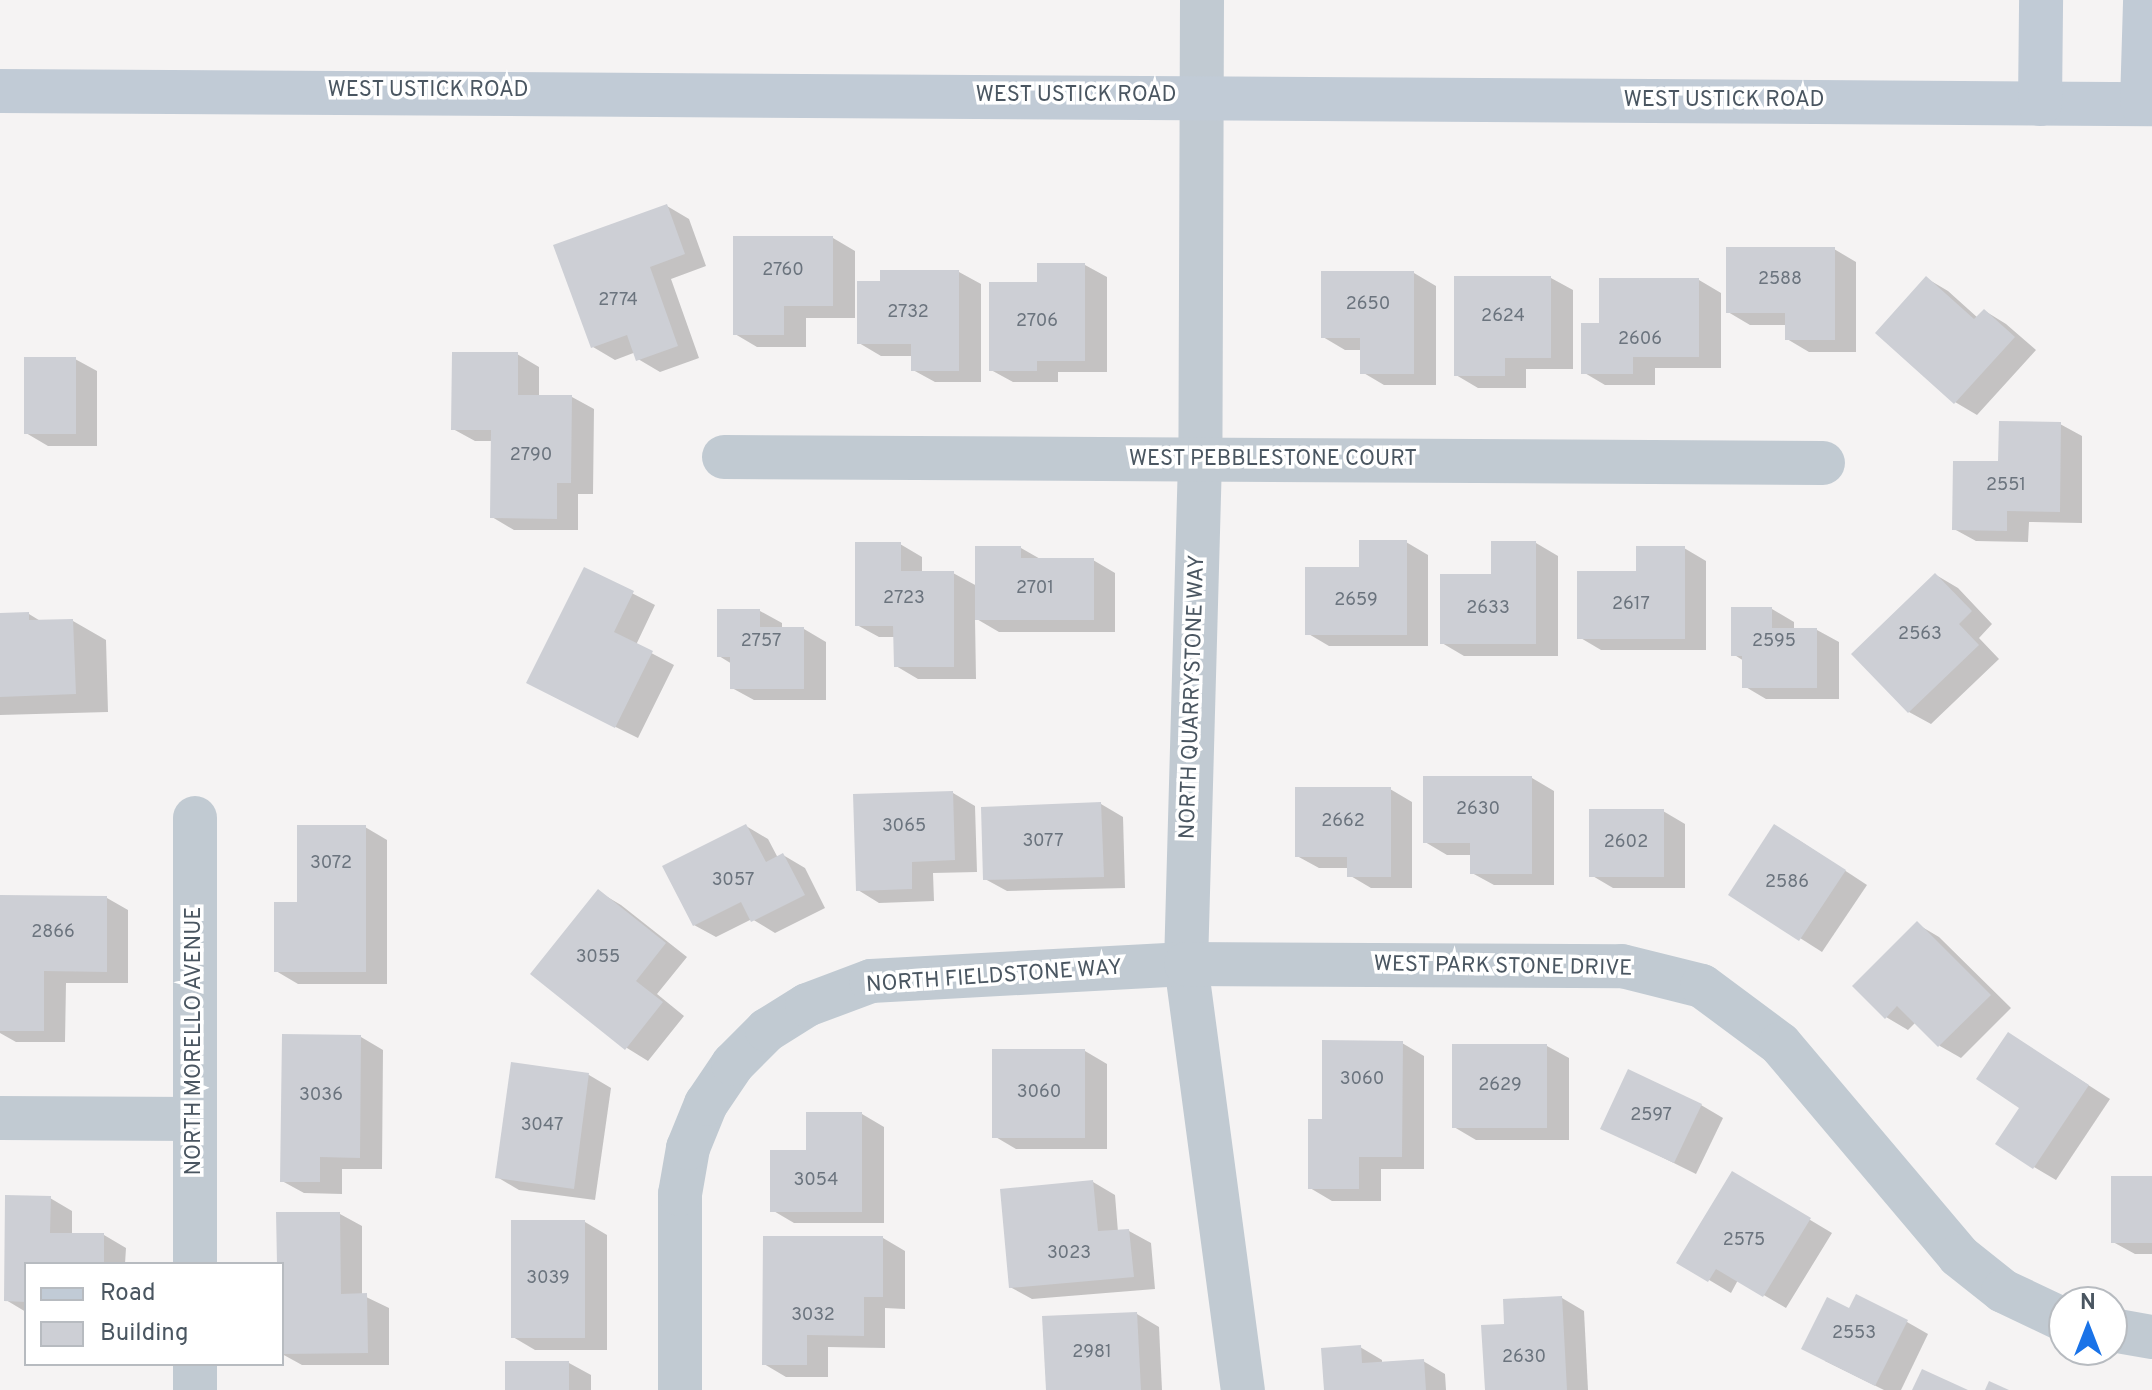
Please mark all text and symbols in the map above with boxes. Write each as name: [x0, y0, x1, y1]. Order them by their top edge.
street label: WEST USTICK ROAD: [327, 78, 529, 104]
street label: WEST USTICK ROAD: [975, 83, 1177, 109]
street label: WEST USTICK ROAD: [1623, 88, 1825, 114]
house number: 2760: [762, 260, 804, 282]
house number: 2588: [1758, 269, 1802, 291]
house number: 2774: [598, 290, 638, 312]
house number: 2650: [1346, 294, 1390, 316]
house number: 2732: [887, 302, 929, 324]
house number: 2624: [1481, 306, 1525, 328]
house number: 2706: [1016, 311, 1058, 333]
house number: 2606: [1618, 329, 1662, 351]
house number: 2790: [510, 445, 552, 467]
street label: WEST PEBBLESTONE COURT: [1128, 447, 1418, 473]
house number: 2551: [1986, 475, 2026, 497]
street label: NORTH QUARRYSTONE WAY: [1175, 554, 1211, 840]
house number: 2701: [1016, 578, 1054, 600]
house number: 2723: [883, 588, 925, 610]
house number: 2659: [1334, 590, 1378, 612]
house number: 2617: [1612, 594, 1650, 616]
house number: 2633: [1466, 598, 1510, 620]
house number: 2563: [1898, 624, 1942, 646]
house number: 2757: [741, 631, 781, 653]
house number: 2595: [1752, 631, 1796, 653]
house number: 2630: [1456, 799, 1500, 821]
house number: 2662: [1321, 811, 1365, 833]
house number: 3065: [882, 816, 926, 838]
house number: 3077: [1022, 831, 1064, 853]
house number: 2602: [1604, 832, 1648, 854]
house number: 3072: [310, 853, 352, 875]
house number: 3057: [712, 870, 754, 892]
house number: 2586: [1765, 872, 1809, 894]
street label: NORTH MORELLO AVENUE: [182, 906, 208, 1176]
house number: 2866: [31, 922, 75, 944]
house number: 3055: [576, 947, 620, 969]
street label: WEST PARK STONE DRIVE: [1373, 952, 1633, 982]
street label: NORTH FIELDSTONE WAY: [865, 955, 1123, 999]
house number: 3060: [1340, 1069, 1384, 1091]
house number: 2629: [1478, 1075, 1522, 1097]
house number: 3060: [1017, 1082, 1061, 1104]
house number: 3036: [299, 1085, 343, 1107]
house number: 2597: [1630, 1105, 1672, 1127]
house number: 3047: [521, 1115, 563, 1137]
house number: 3054: [794, 1170, 838, 1192]
house number: 2575: [1723, 1230, 1765, 1252]
house number: 3023: [1047, 1243, 1091, 1265]
legend: [24, 1262, 284, 1366]
house number: 3039: [526, 1268, 570, 1290]
text: Road: [100, 1279, 156, 1309]
north arrow: [2048, 1286, 2128, 1366]
text: N: [2080, 1290, 2096, 1317]
house number: 3032: [791, 1305, 835, 1327]
text: Building: [100, 1319, 189, 1349]
house number: 2553: [1832, 1323, 1876, 1345]
house number: 2981: [1072, 1342, 1112, 1364]
house number: 2630: [1502, 1347, 1546, 1369]

